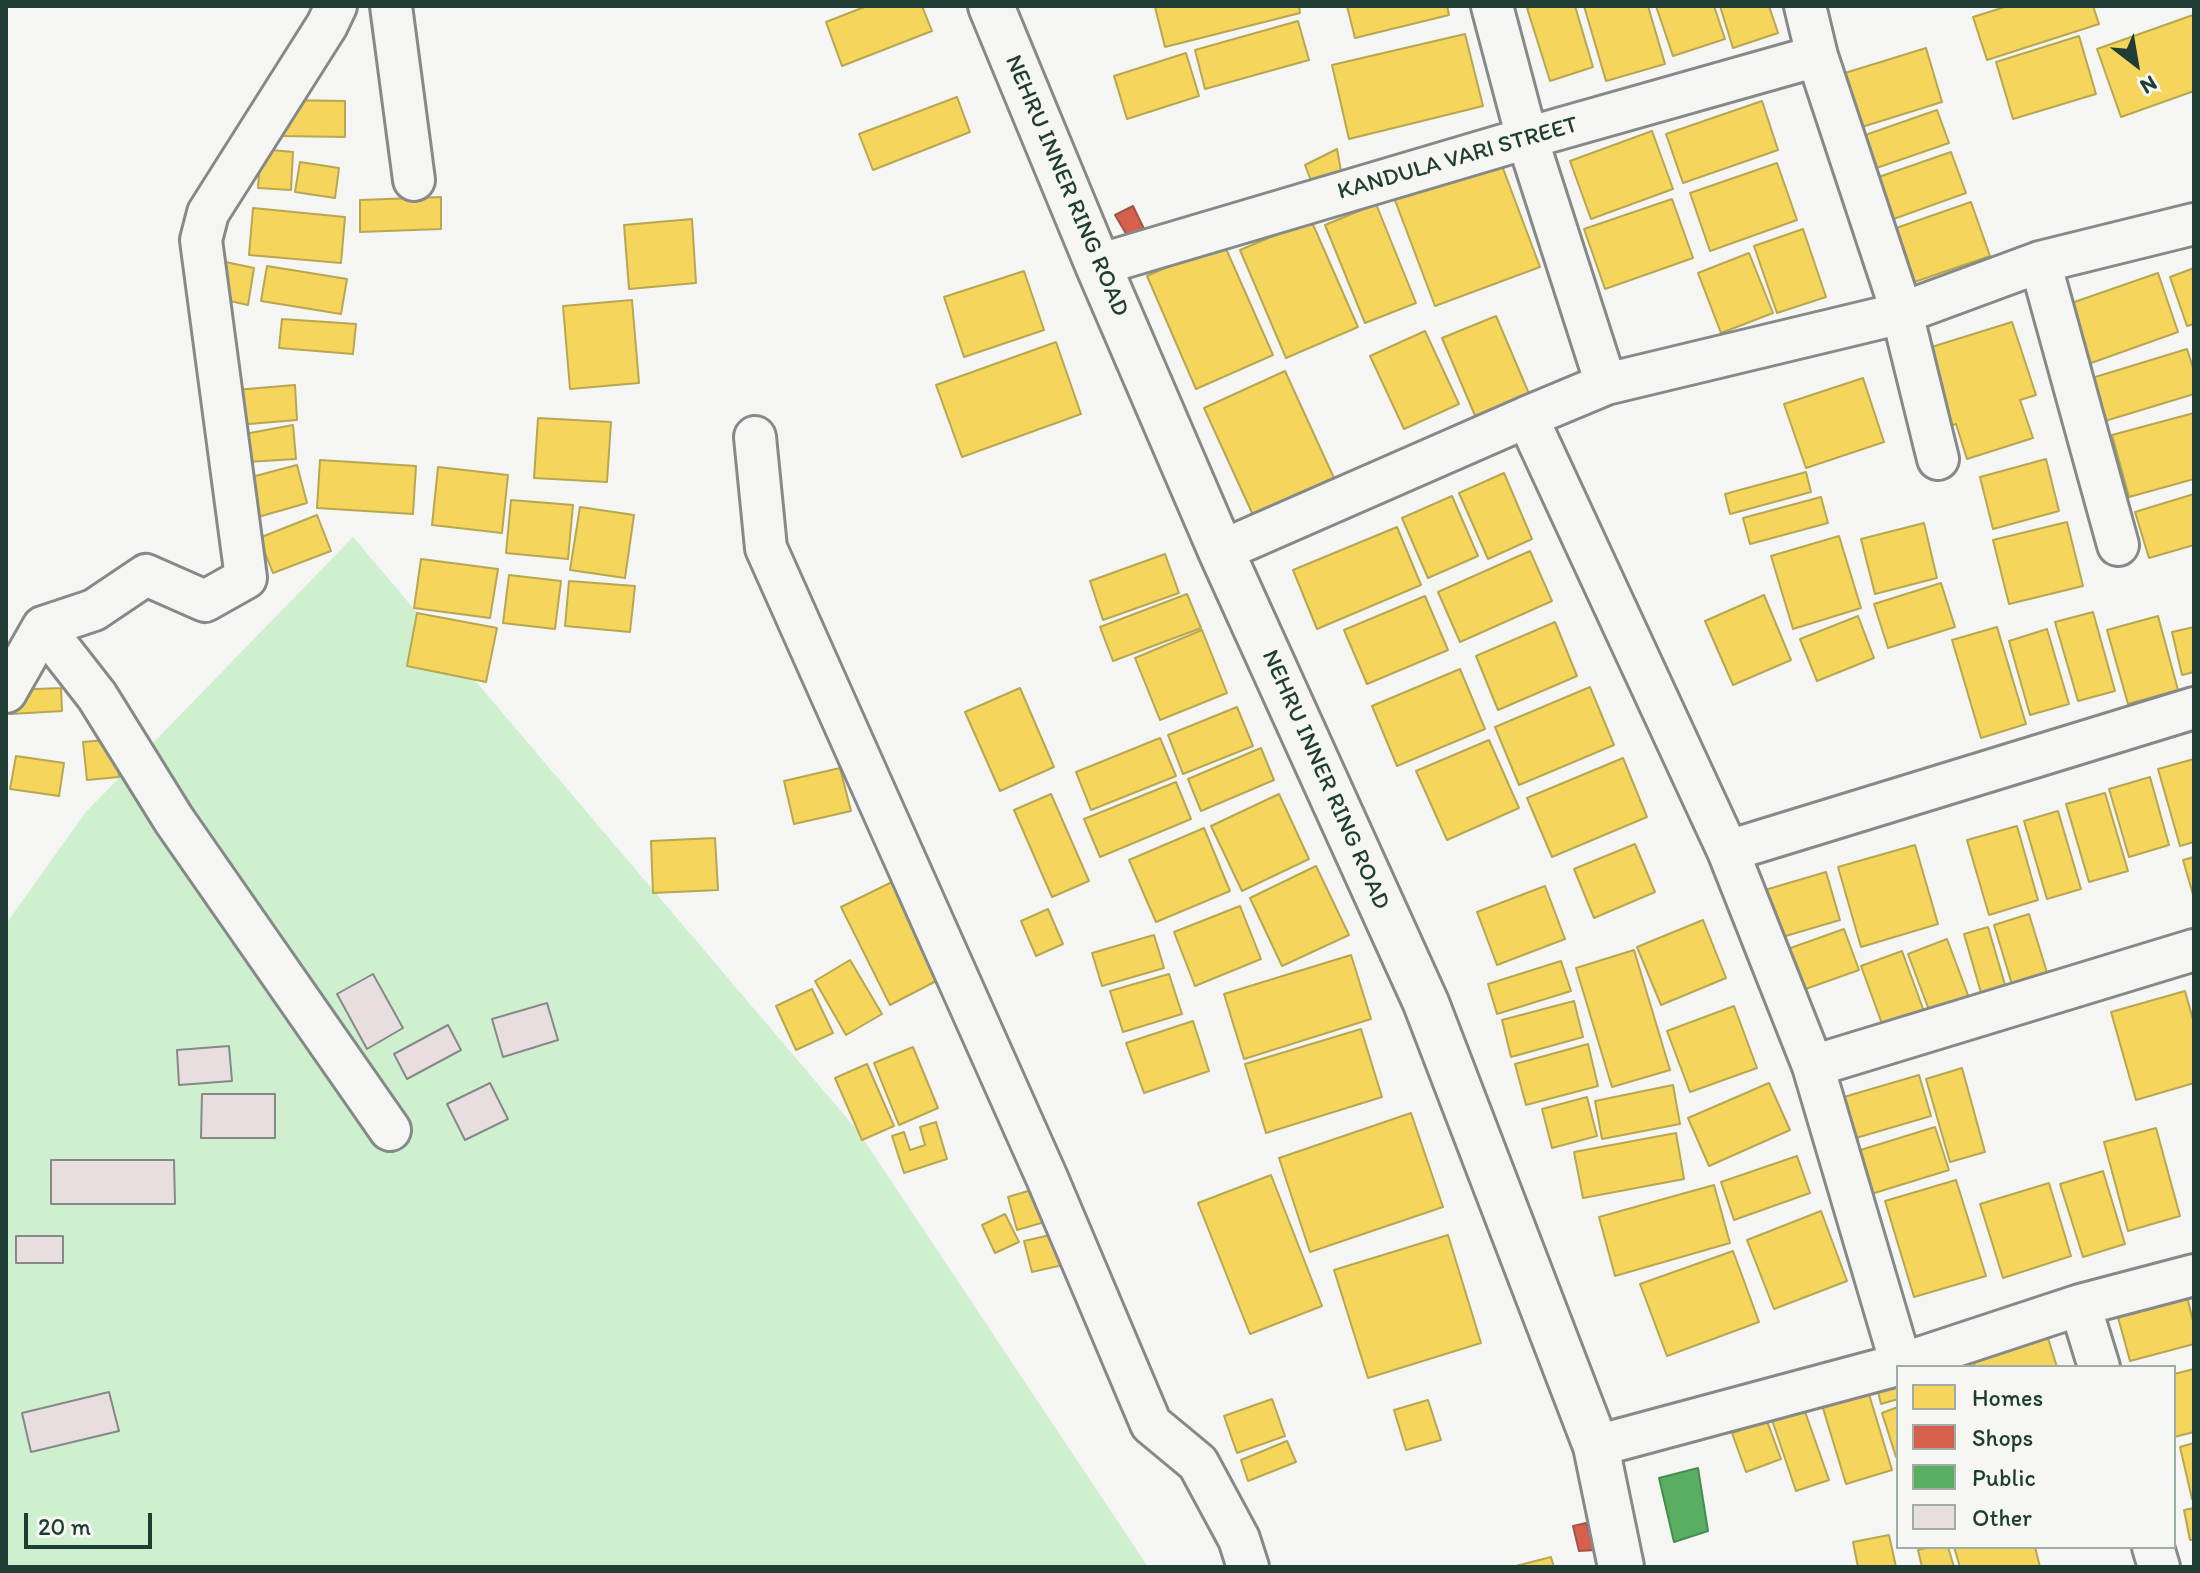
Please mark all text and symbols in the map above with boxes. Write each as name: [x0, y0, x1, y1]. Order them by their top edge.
north arrow: [2096, 24, 2176, 104]
street label: NEHRU INNER RING ROAD: [998, 51, 1134, 321]
text: N: [2135, 70, 2162, 100]
street label: KANDULA VARI STREET: [1334, 111, 1582, 207]
street label: NEHRU INNER RING ROAD: [1255, 646, 1395, 914]
legend: [1896, 1365, 2176, 1549]
text: Homes: [1972, 1383, 2043, 1412]
text: Shops: [1972, 1423, 2033, 1452]
text: Public: [1972, 1463, 2036, 1492]
scale bar: [28, 1497, 156, 1547]
text: Other: [1972, 1503, 2032, 1532]
text: 20 m: [38, 1512, 91, 1541]

